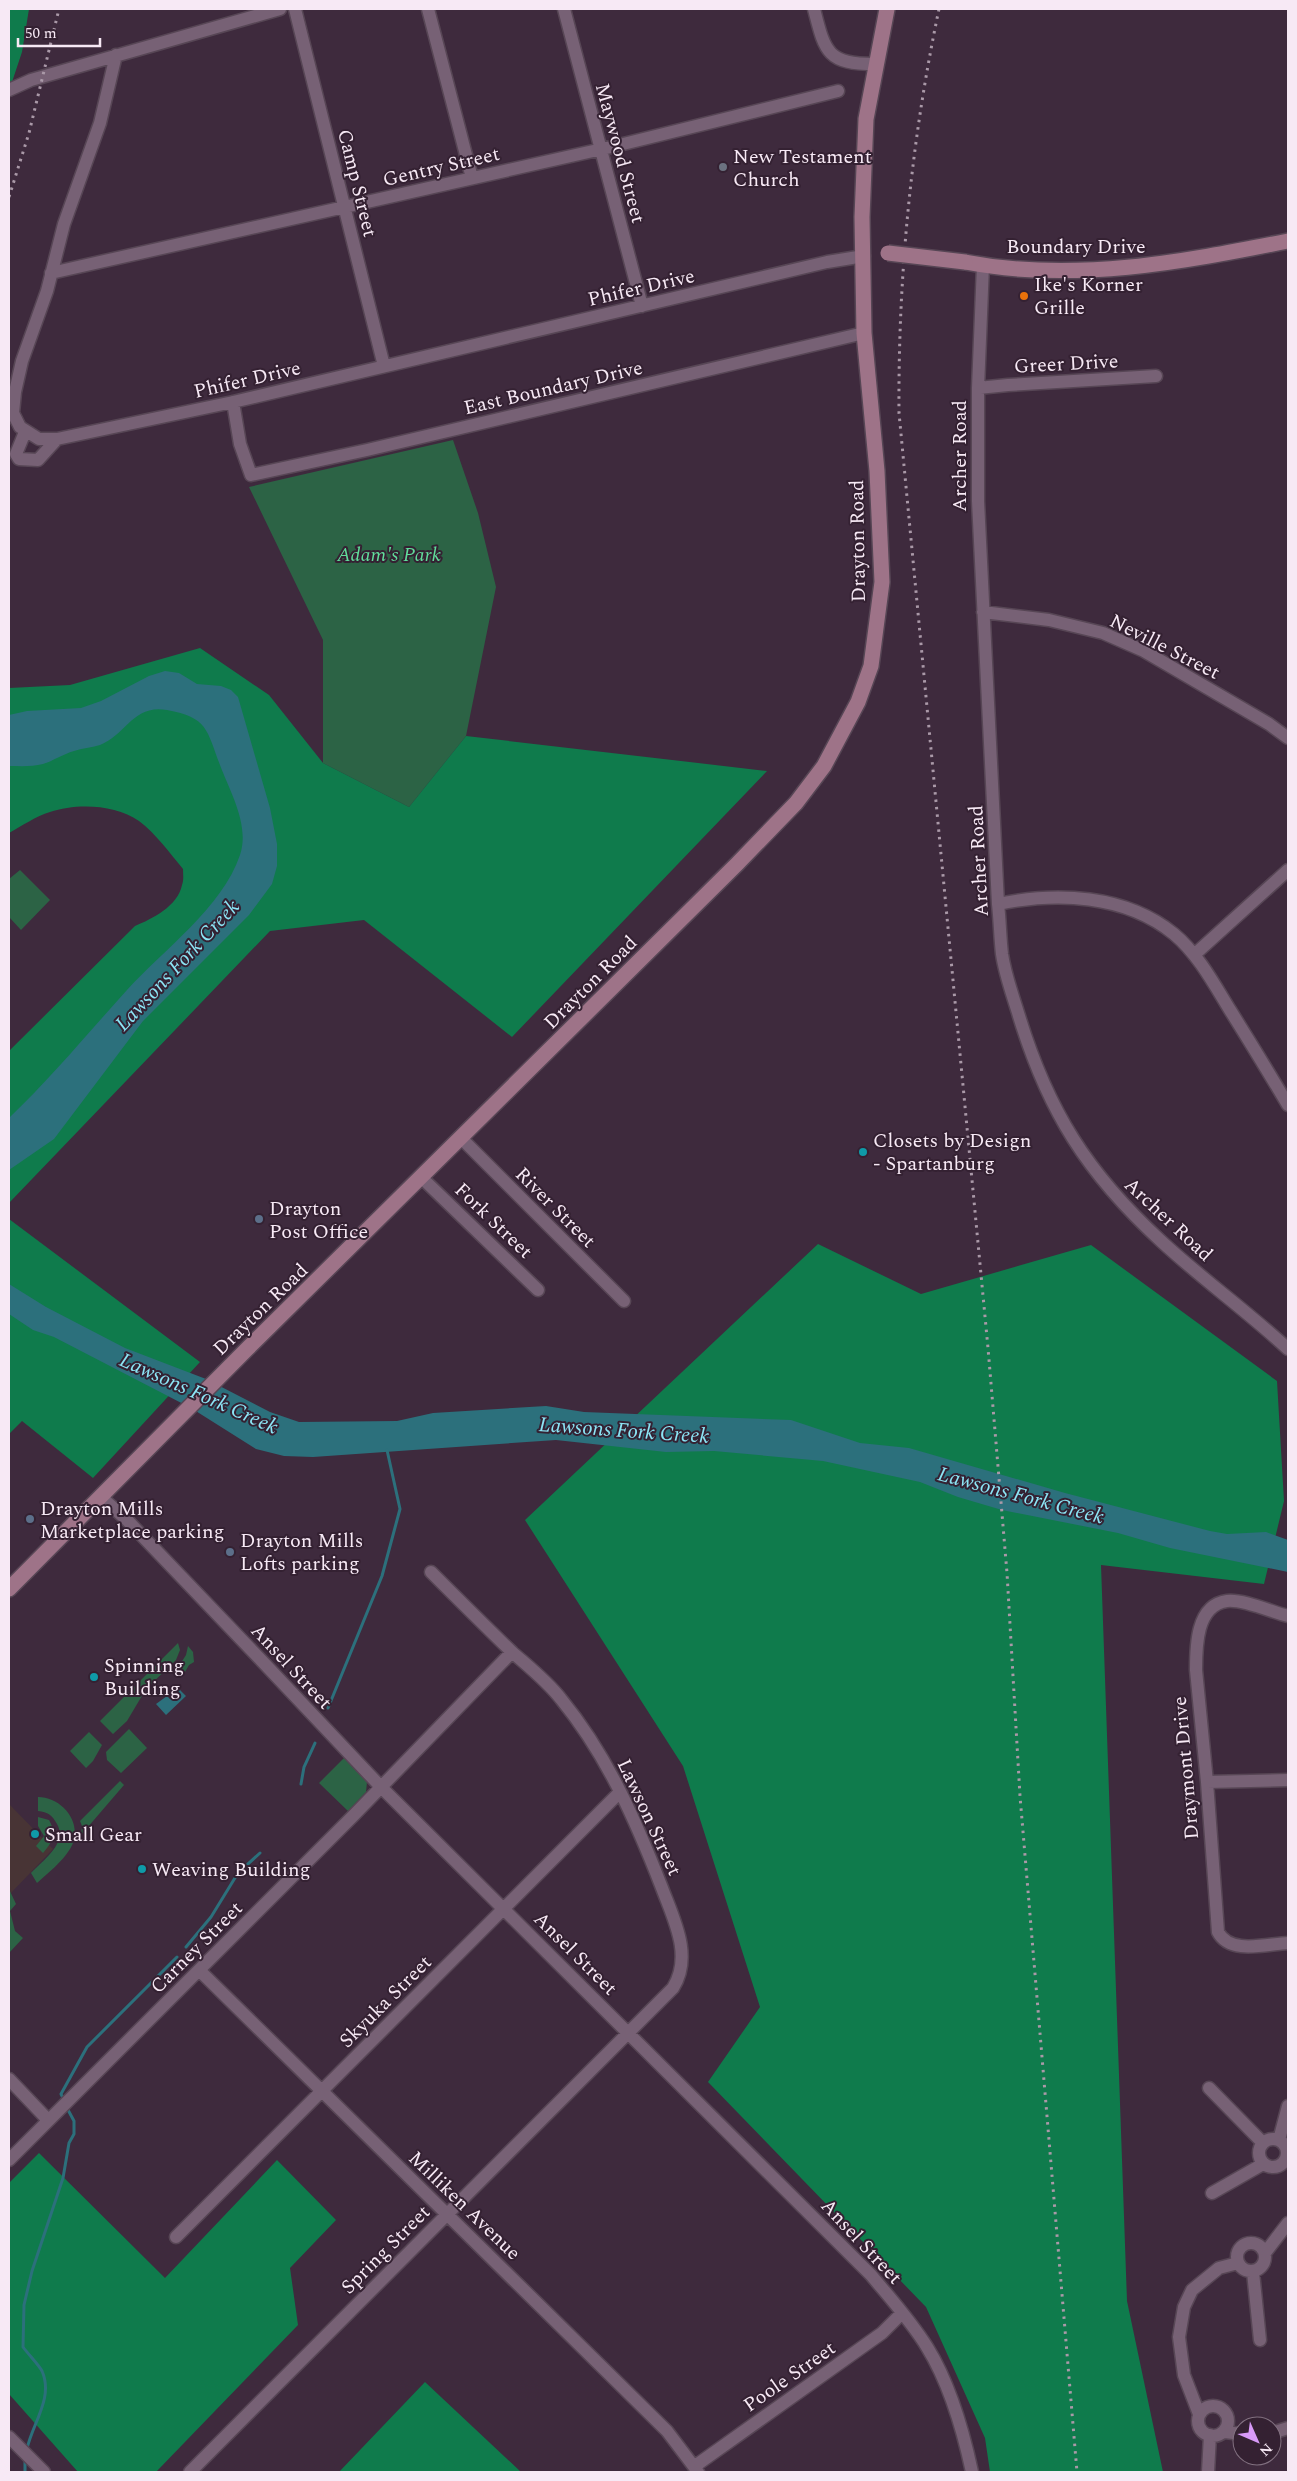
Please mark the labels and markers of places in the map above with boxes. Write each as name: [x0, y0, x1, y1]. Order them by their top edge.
place label: New Testament Church: [733, 142, 872, 195]
marker: New Testament Church: [717, 161, 729, 173]
place label: Ike's Korner Grille: [1034, 270, 1143, 323]
marker: Ike's Korner Grille: [1018, 290, 1030, 302]
place label: Closets by Design - Spartanburg: [873, 1126, 1031, 1179]
marker: Closets by Design - Spartanburg: [857, 1146, 869, 1158]
place label: Drayton Post Office: [269, 1194, 368, 1247]
marker: Drayton Post Office: [253, 1213, 265, 1225]
place label: Drayton Mills Marketplace parking: [40, 1494, 225, 1547]
marker: Drayton Mills Marketplace parking: [24, 1513, 36, 1525]
place label: Drayton Mills Lofts parking: [240, 1526, 363, 1579]
marker: Drayton Mills Lofts parking: [224, 1546, 236, 1558]
place label: Spinning Building: [104, 1651, 184, 1704]
marker: Spinning Building: [88, 1671, 100, 1683]
place label: Small Gear: [45, 1820, 142, 1850]
marker: Small Gear: [29, 1828, 41, 1840]
place label: Weaving Building: [152, 1855, 311, 1885]
marker: Weaving Building: [136, 1863, 148, 1875]

